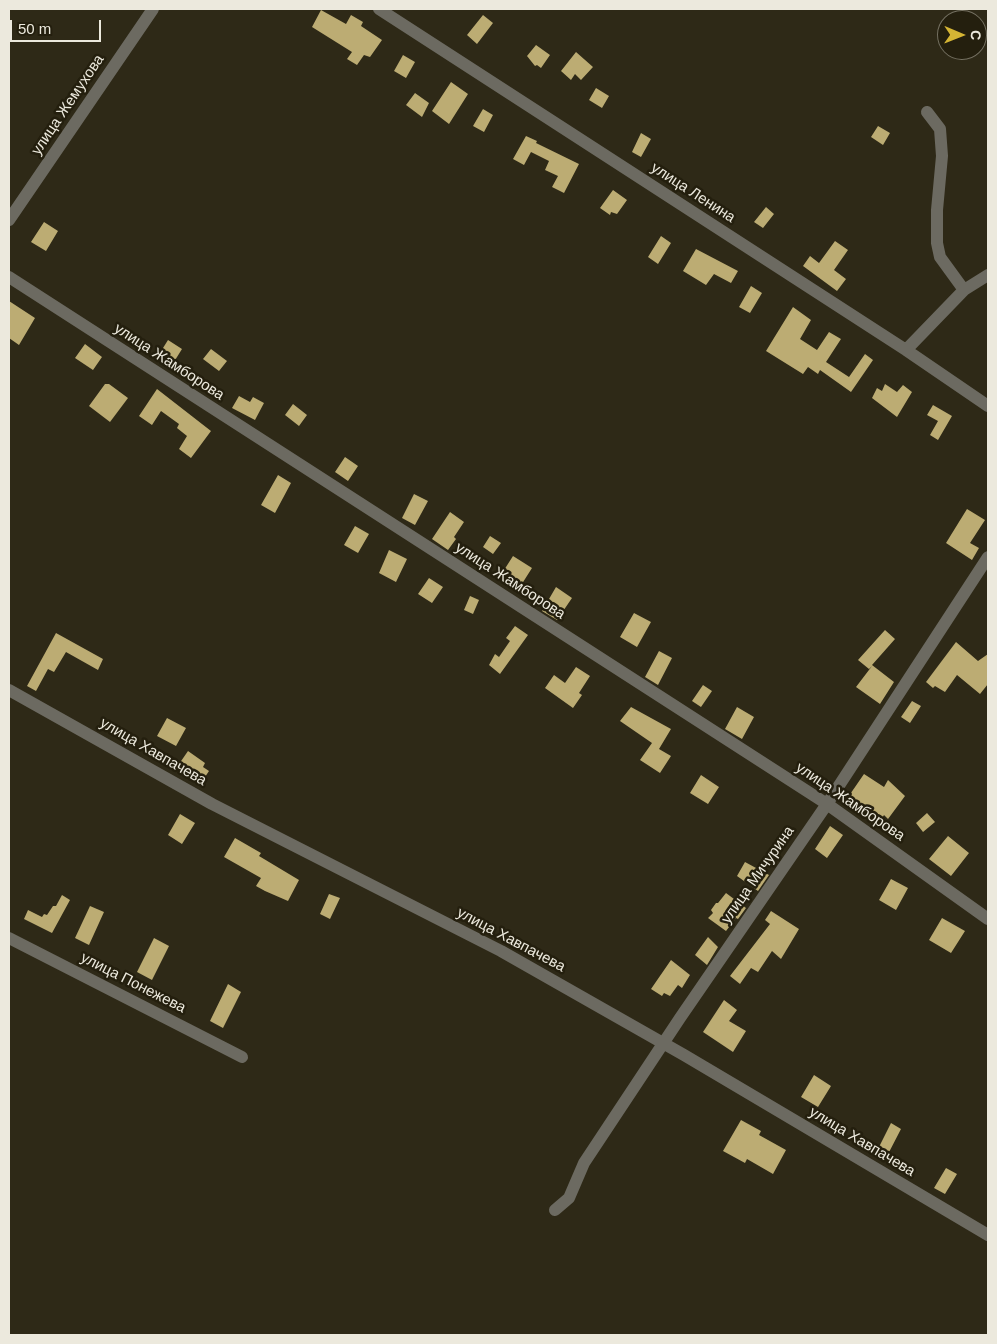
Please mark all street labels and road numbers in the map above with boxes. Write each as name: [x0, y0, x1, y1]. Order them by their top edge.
street label: улица Жемухова: [28, 51, 108, 159]
street label: улица Ленина: [647, 159, 739, 227]
street label: улица Жамборова: [111, 320, 227, 404]
street label: улица Жамборова: [452, 539, 568, 623]
street label: улица Хавпачева: [96, 714, 210, 790]
street label: улица Жамборова: [792, 759, 908, 845]
street label: улица Мичурина: [718, 823, 798, 927]
street label: улица Хавпачева: [454, 904, 568, 976]
street label: улица Понежева: [77, 949, 189, 1017]
street label: улица Хавпачева: [806, 1103, 918, 1181]

